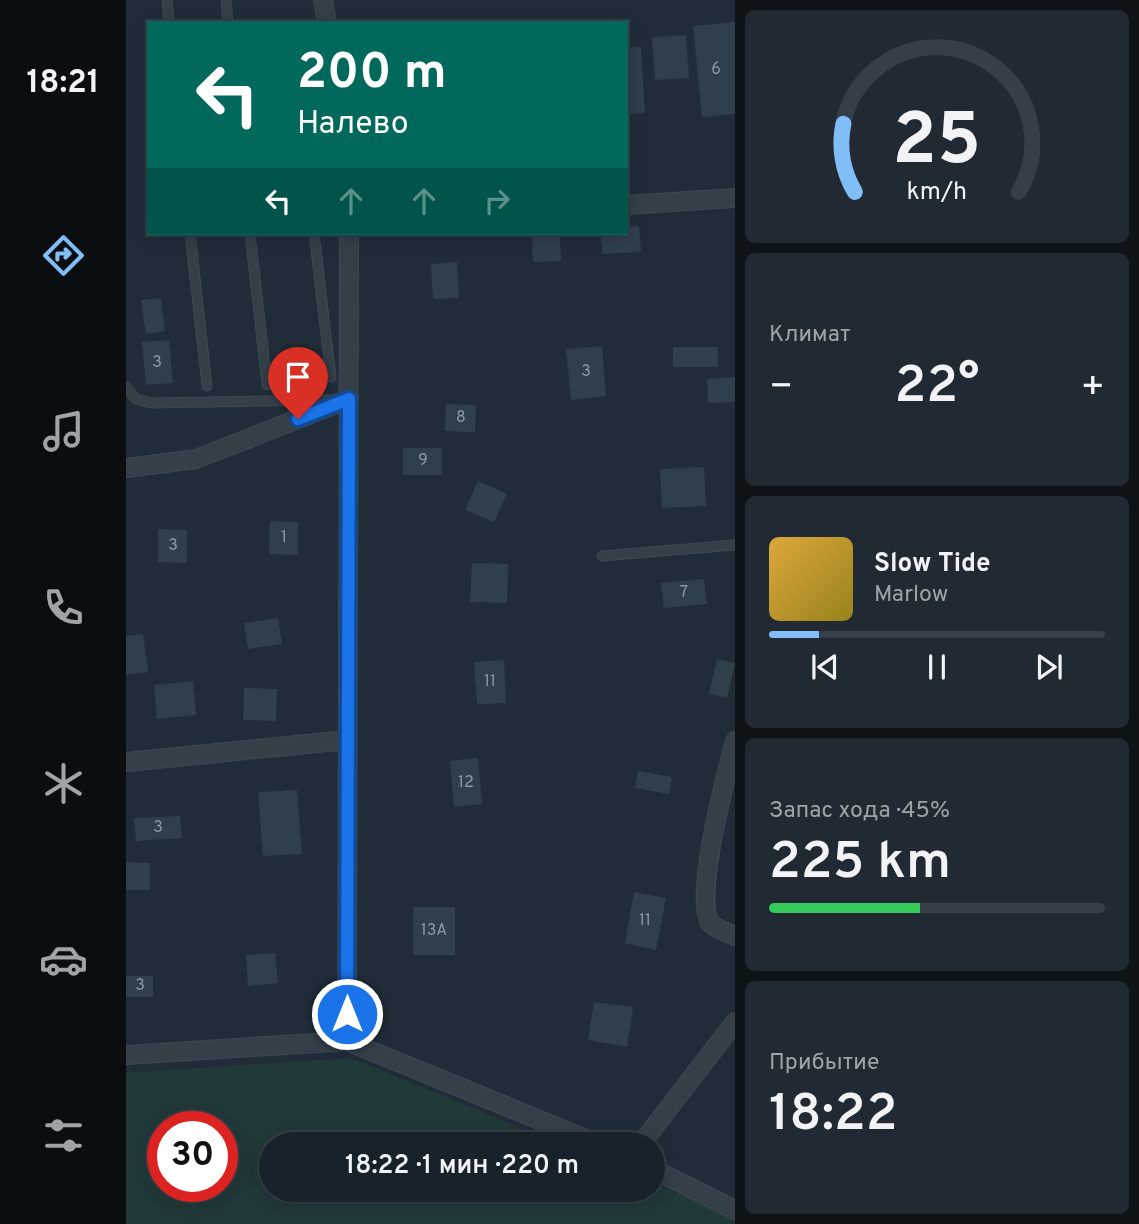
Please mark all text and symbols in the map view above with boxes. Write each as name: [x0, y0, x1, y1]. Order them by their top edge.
text: 200 m: [297, 44, 447, 106]
icon: left: [182, 49, 273, 140]
house number: 6: [711, 60, 721, 80]
text: 18:21: [26, 64, 100, 104]
text: 25: [893, 99, 982, 191]
text: Налево: [297, 105, 409, 145]
text: km/h: [907, 177, 967, 209]
icon: left: [259, 182, 297, 220]
icon: ahead: [332, 182, 370, 220]
icon: ahead: [405, 182, 443, 220]
icon: right: [478, 182, 516, 220]
icon: directions: [39, 231, 88, 280]
text: Климат: [769, 321, 850, 350]
pin: [268, 347, 328, 419]
house number: 3: [152, 353, 162, 373]
text: 22°: [894, 355, 980, 421]
icon: arrive: [279, 358, 317, 396]
house number: 3: [581, 362, 591, 382]
text: −: [769, 364, 794, 413]
text: +: [1080, 364, 1105, 413]
icon: music: [39, 407, 88, 456]
house number: 8: [456, 408, 466, 428]
house number: 9: [418, 451, 428, 471]
house number: 1: [281, 528, 287, 548]
house number: 3: [168, 536, 178, 556]
text: Slow Tide: [874, 548, 991, 581]
text: Marlow: [874, 581, 948, 610]
icon: phone: [39, 583, 88, 632]
house number: 7: [680, 583, 688, 603]
icon: previous: [806, 648, 844, 686]
icon: pause: [918, 648, 956, 686]
icon: next: [1030, 648, 1068, 686]
house number: 11: [484, 672, 496, 692]
icon: climate: [39, 759, 88, 808]
house number: 12: [458, 773, 474, 793]
text: Запас хода · 45%: [769, 797, 950, 826]
house number: 3: [153, 818, 163, 838]
text: 225 km: [769, 831, 951, 897]
house number: 11: [639, 911, 651, 931]
house number: 13А: [421, 921, 447, 941]
icon: car: [39, 935, 88, 984]
house number: 3: [135, 976, 145, 996]
position arrow: [310, 977, 384, 1051]
text: Прибытие: [769, 1049, 879, 1078]
text: 18:22: [769, 1083, 898, 1149]
icon: filters: [39, 1111, 88, 1160]
speed limit sign: 30: [147, 1111, 238, 1202]
text: 18:22 · 1 мин · 220 m: [345, 1150, 579, 1183]

